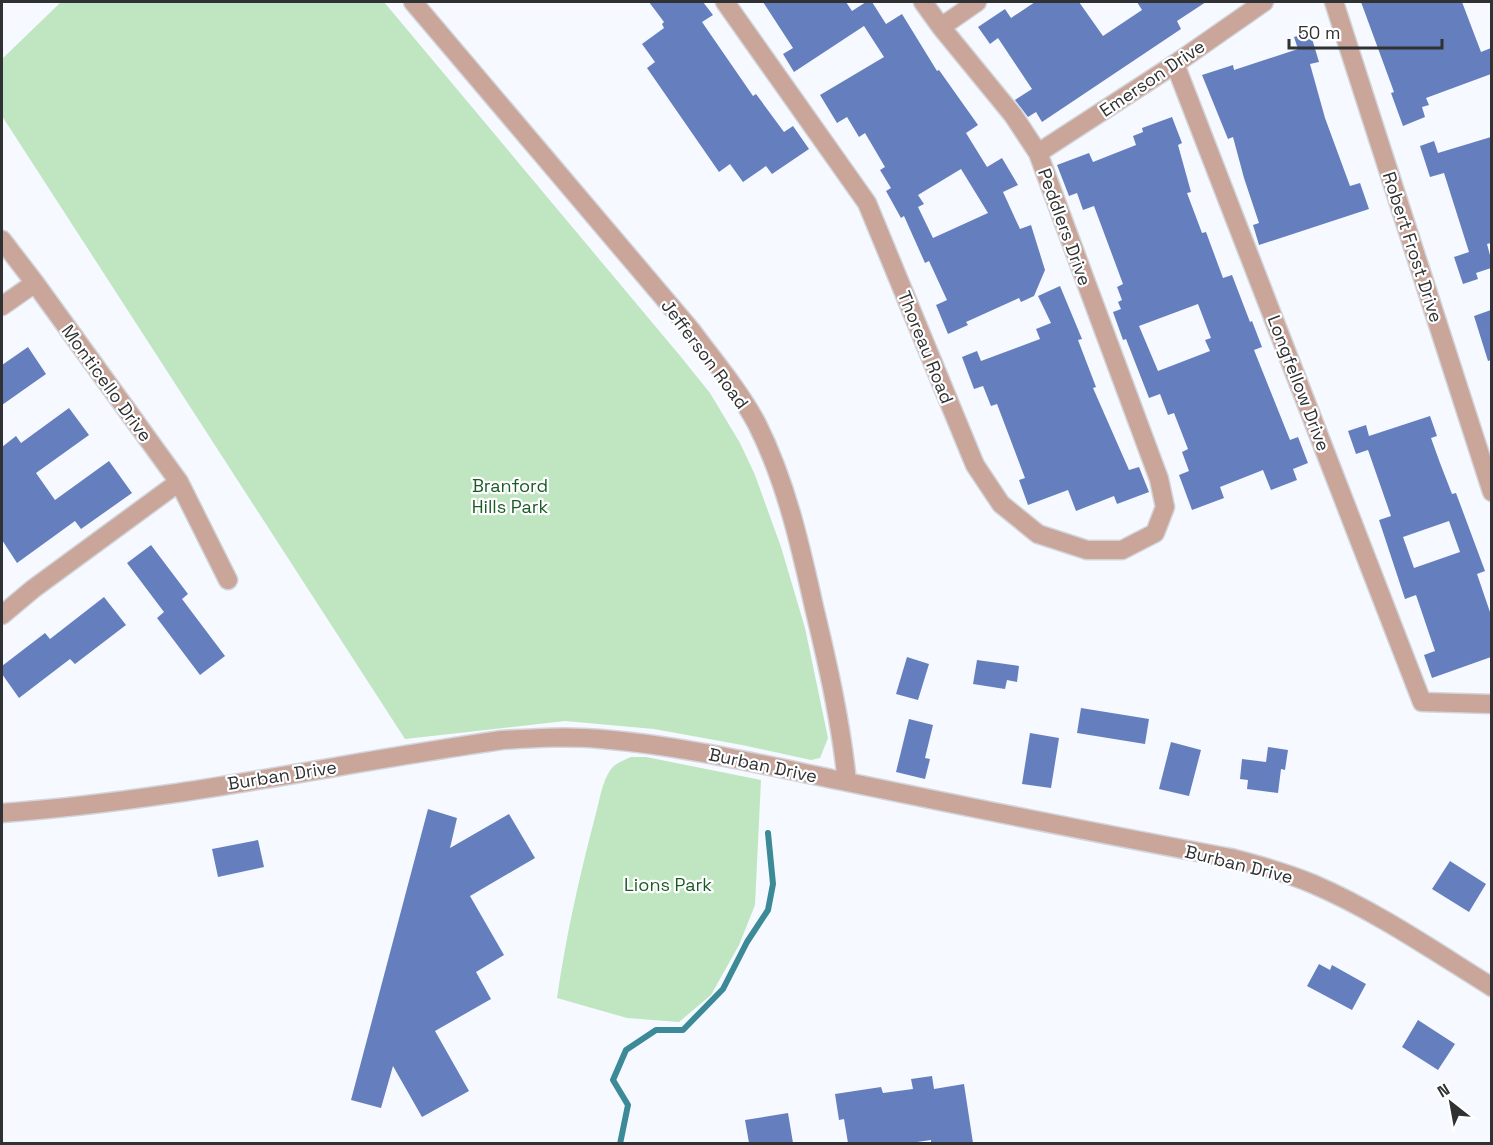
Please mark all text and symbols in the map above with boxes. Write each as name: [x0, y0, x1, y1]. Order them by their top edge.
scale bar: [1289, 12, 1442, 50]
text: 50 m: [1298, 21, 1340, 44]
street label: Emerson Drive: [1095, 34, 1209, 122]
street label: Peddlers Drive: [1033, 165, 1097, 289]
street label: Robert Frost Drive: [1378, 169, 1448, 325]
street label: Thoreau Road: [893, 287, 959, 407]
street label: Jefferson Road: [656, 295, 754, 413]
street label: Longfellow Drive: [1263, 312, 1335, 454]
street label: Monticello Drive: [57, 320, 157, 446]
park label: Branford Hills Park: [472, 474, 549, 518]
street label: Burban Drive: [707, 742, 819, 788]
street label: Burban Drive: [226, 755, 338, 795]
street label: Burban Drive: [1183, 839, 1295, 889]
park label: Lions Park: [624, 873, 712, 896]
north arrow: [1421, 1073, 1481, 1133]
text: N: [1434, 1079, 1454, 1102]

